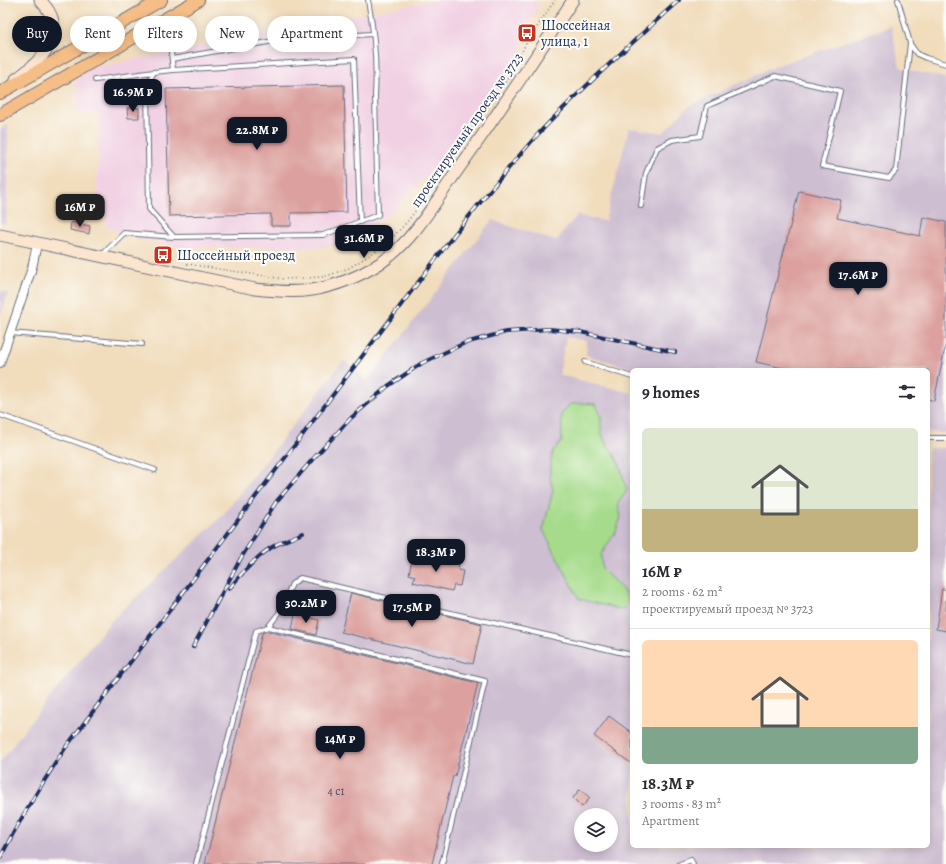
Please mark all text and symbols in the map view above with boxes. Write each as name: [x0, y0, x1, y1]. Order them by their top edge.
chip: Buy: [12, 16, 62, 52]
chip: Rent: [70, 16, 125, 52]
chip: Filters: [133, 16, 197, 52]
chip: New: [205, 16, 259, 52]
chip: Apartment: [267, 16, 357, 52]
place label: Шоссейная улица, 1: [540, 16, 611, 51]
bus stop icon: Шоссейная улица, 1: [516, 22, 538, 44]
street label: проектируемый проезд № 3723: [406, 49, 528, 211]
pin: 16.9M ₽: [96, 79, 170, 113]
text: 16.9M ₽: [113, 83, 153, 100]
pin: 22.8M ₽: [220, 117, 294, 151]
text: 22.8M ₽: [236, 121, 278, 138]
pin: 16M ₽: [52, 194, 108, 228]
text: 16M ₽: [65, 198, 95, 215]
pin: 31.6M ₽: [327, 225, 401, 259]
text: 31.6M ₽: [344, 229, 384, 246]
bus stop icon: Шоссейный проезд: [152, 244, 174, 266]
place label: Шоссейный проезд: [177, 246, 295, 265]
pin: 17.6M ₽: [821, 262, 895, 296]
text: 17.6M ₽: [838, 266, 878, 283]
text: 9 homes: [642, 381, 700, 404]
icon: filters: [896, 381, 918, 403]
icon: home: [744, 454, 816, 526]
pin: 18.3M ₽: [399, 539, 473, 573]
text: 18.3M ₽: [416, 543, 456, 560]
text: 16M ₽: [642, 560, 682, 583]
text: 2 rooms · 62 m²: [642, 583, 722, 600]
pin: 30.2M ₽: [269, 590, 343, 624]
text: 30.2M ₽: [285, 594, 327, 611]
pin: 17.5M ₽: [375, 594, 449, 628]
text: 17.5M ₽: [392, 598, 432, 615]
text: проектируемый проезд № 3723: [642, 600, 813, 617]
icon: home: [744, 666, 816, 738]
pin: 14M ₽: [312, 726, 368, 760]
text: 14M ₽: [325, 730, 355, 747]
text: 18.3M ₽: [642, 772, 694, 795]
house number: 4 с1: [327, 783, 345, 799]
text: 3 rooms · 83 m²: [642, 795, 721, 812]
map controls: [574, 808, 618, 852]
button: layers: [574, 808, 618, 852]
text: Apartment: [642, 812, 700, 829]

